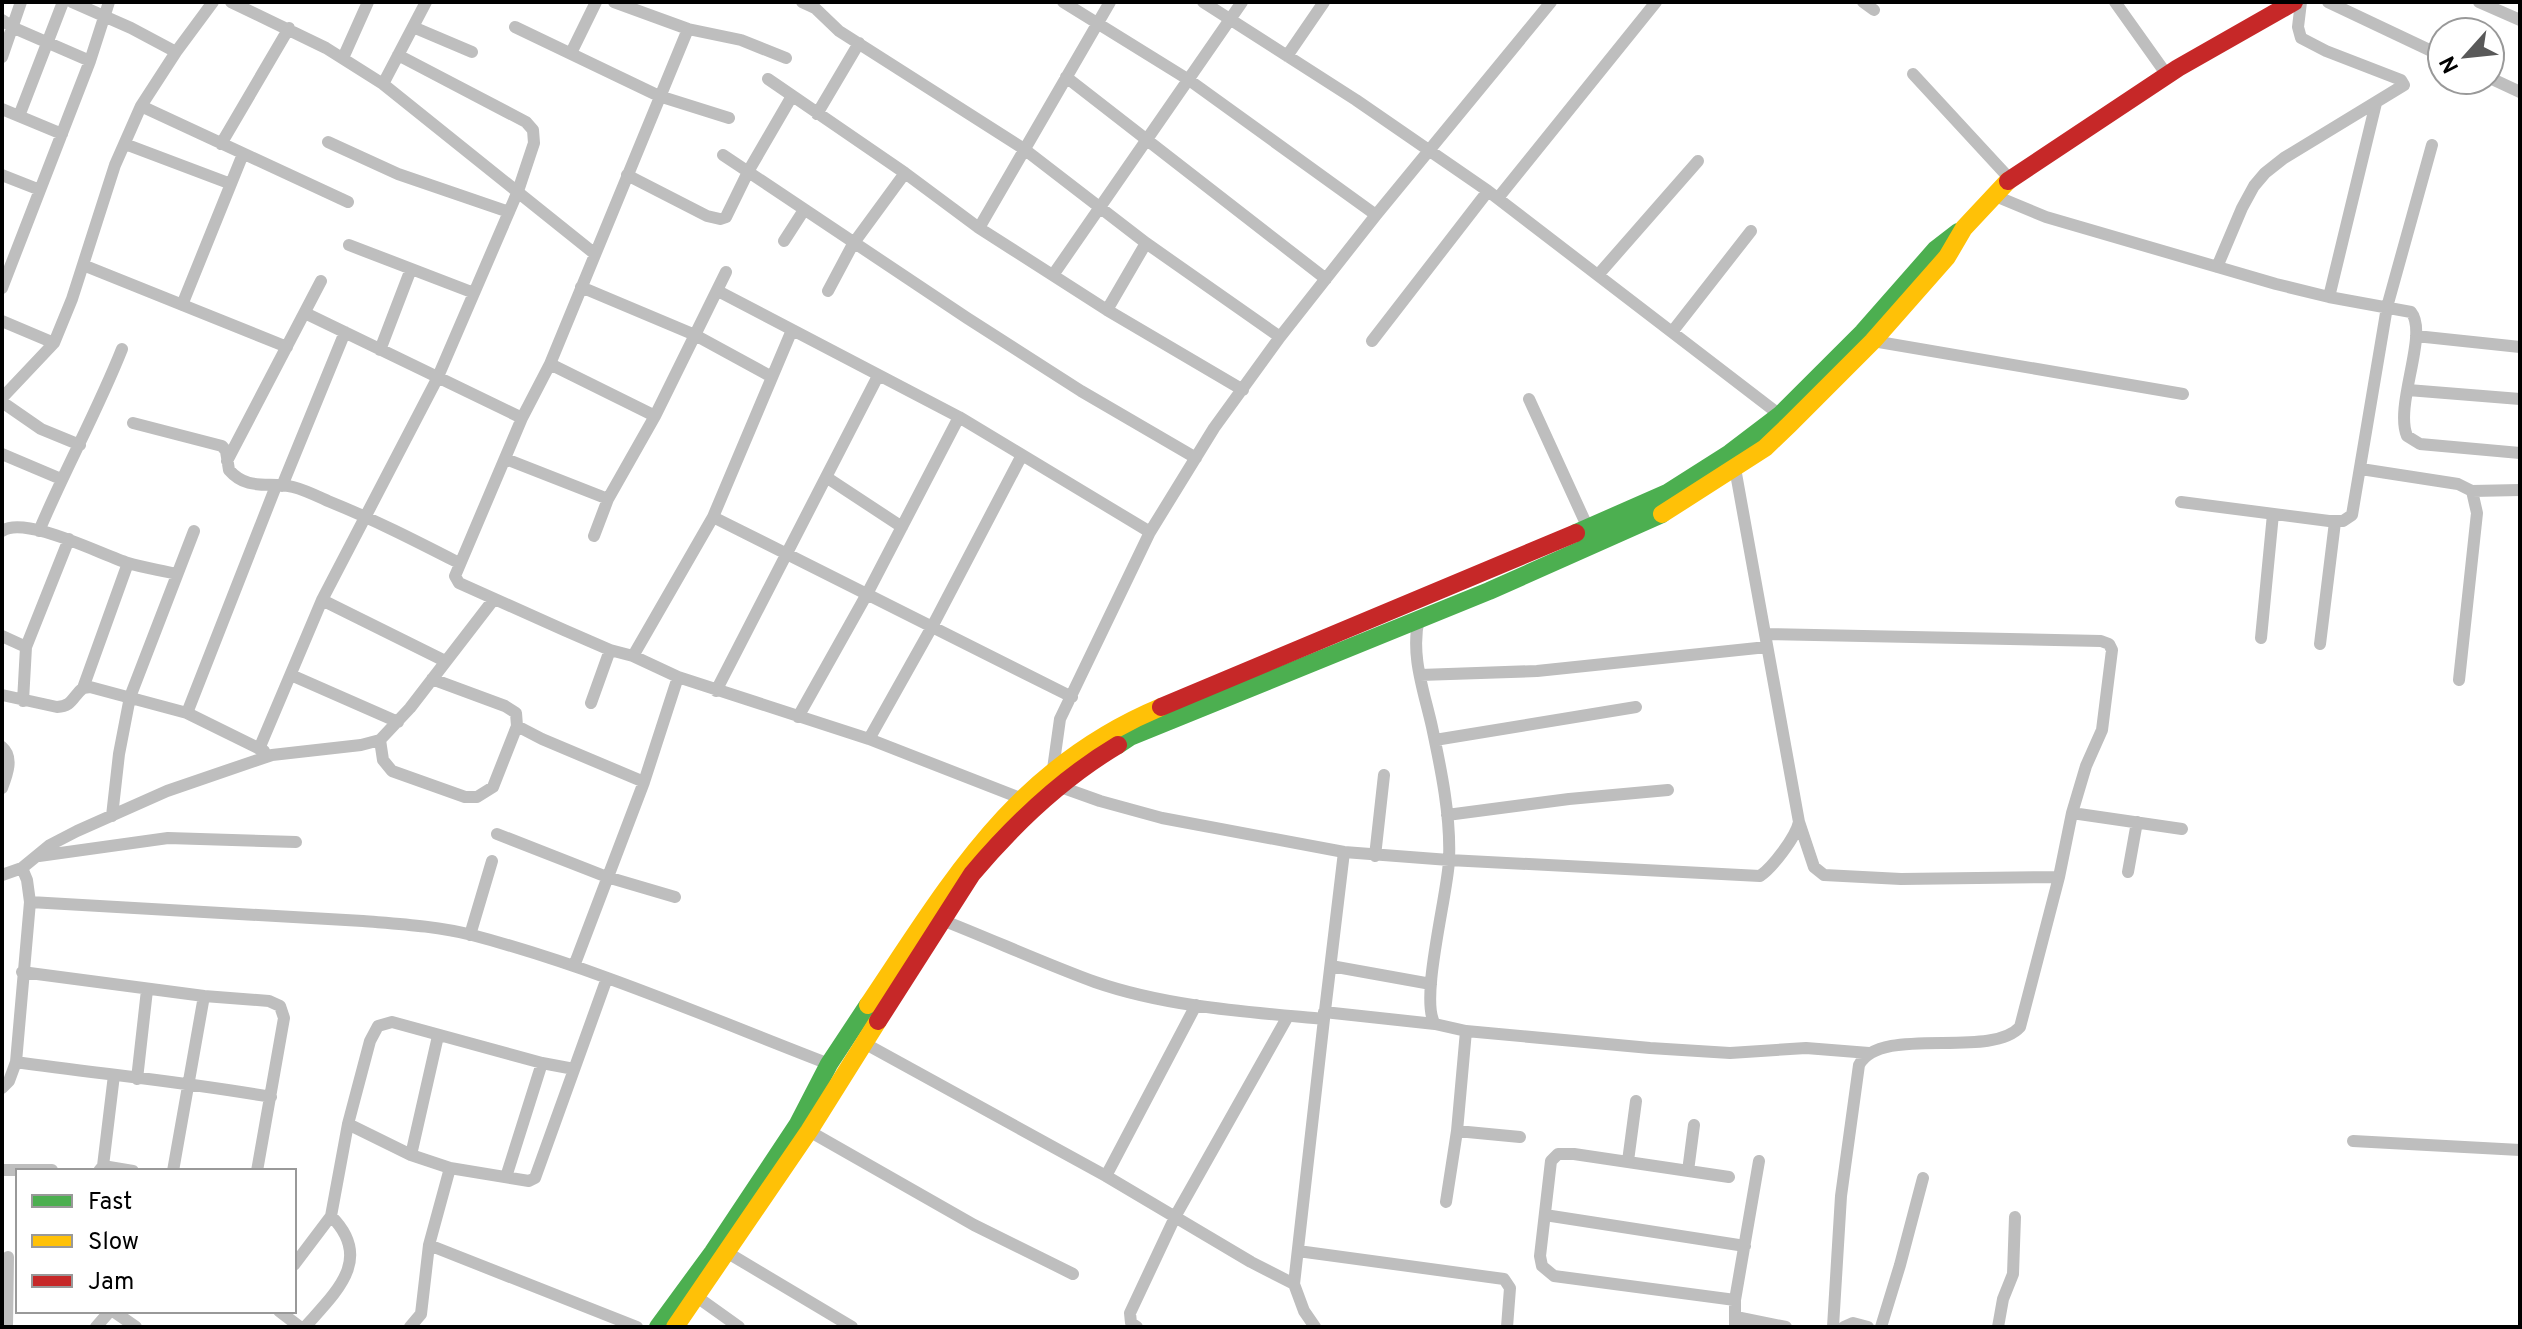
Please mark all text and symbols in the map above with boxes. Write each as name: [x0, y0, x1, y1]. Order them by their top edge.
north arrow: [2426, 16, 2506, 96]
text: N: [2435, 51, 2466, 77]
legend: [16, 1169, 296, 1313]
text: Fast: [88, 1188, 132, 1218]
text: Slow: [88, 1228, 139, 1258]
text: Jam: [88, 1268, 134, 1298]

